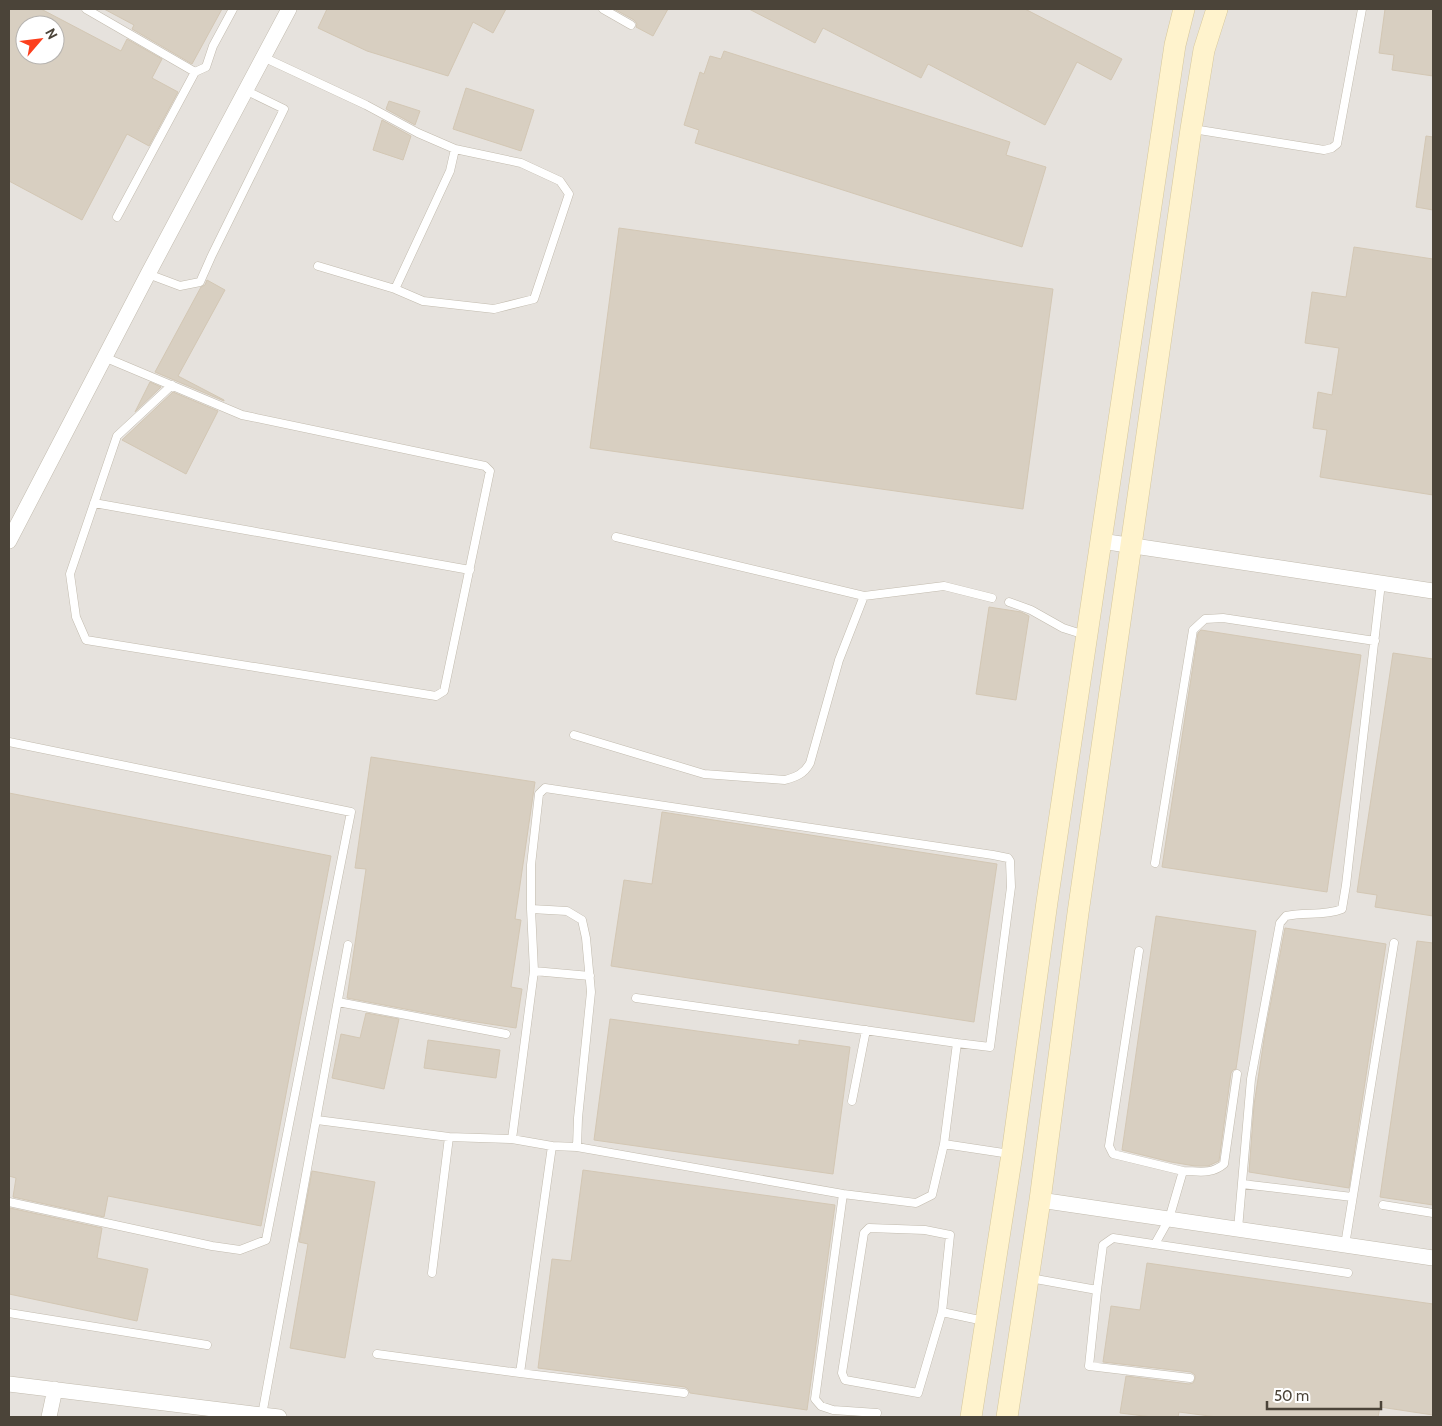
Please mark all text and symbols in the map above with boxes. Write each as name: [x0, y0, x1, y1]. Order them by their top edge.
north arrow: [15, 15, 65, 65]
text: N: [41, 25, 62, 42]
scale bar: [1267, 1378, 1381, 1410]
text: 50 m: [1274, 1387, 1309, 1405]

